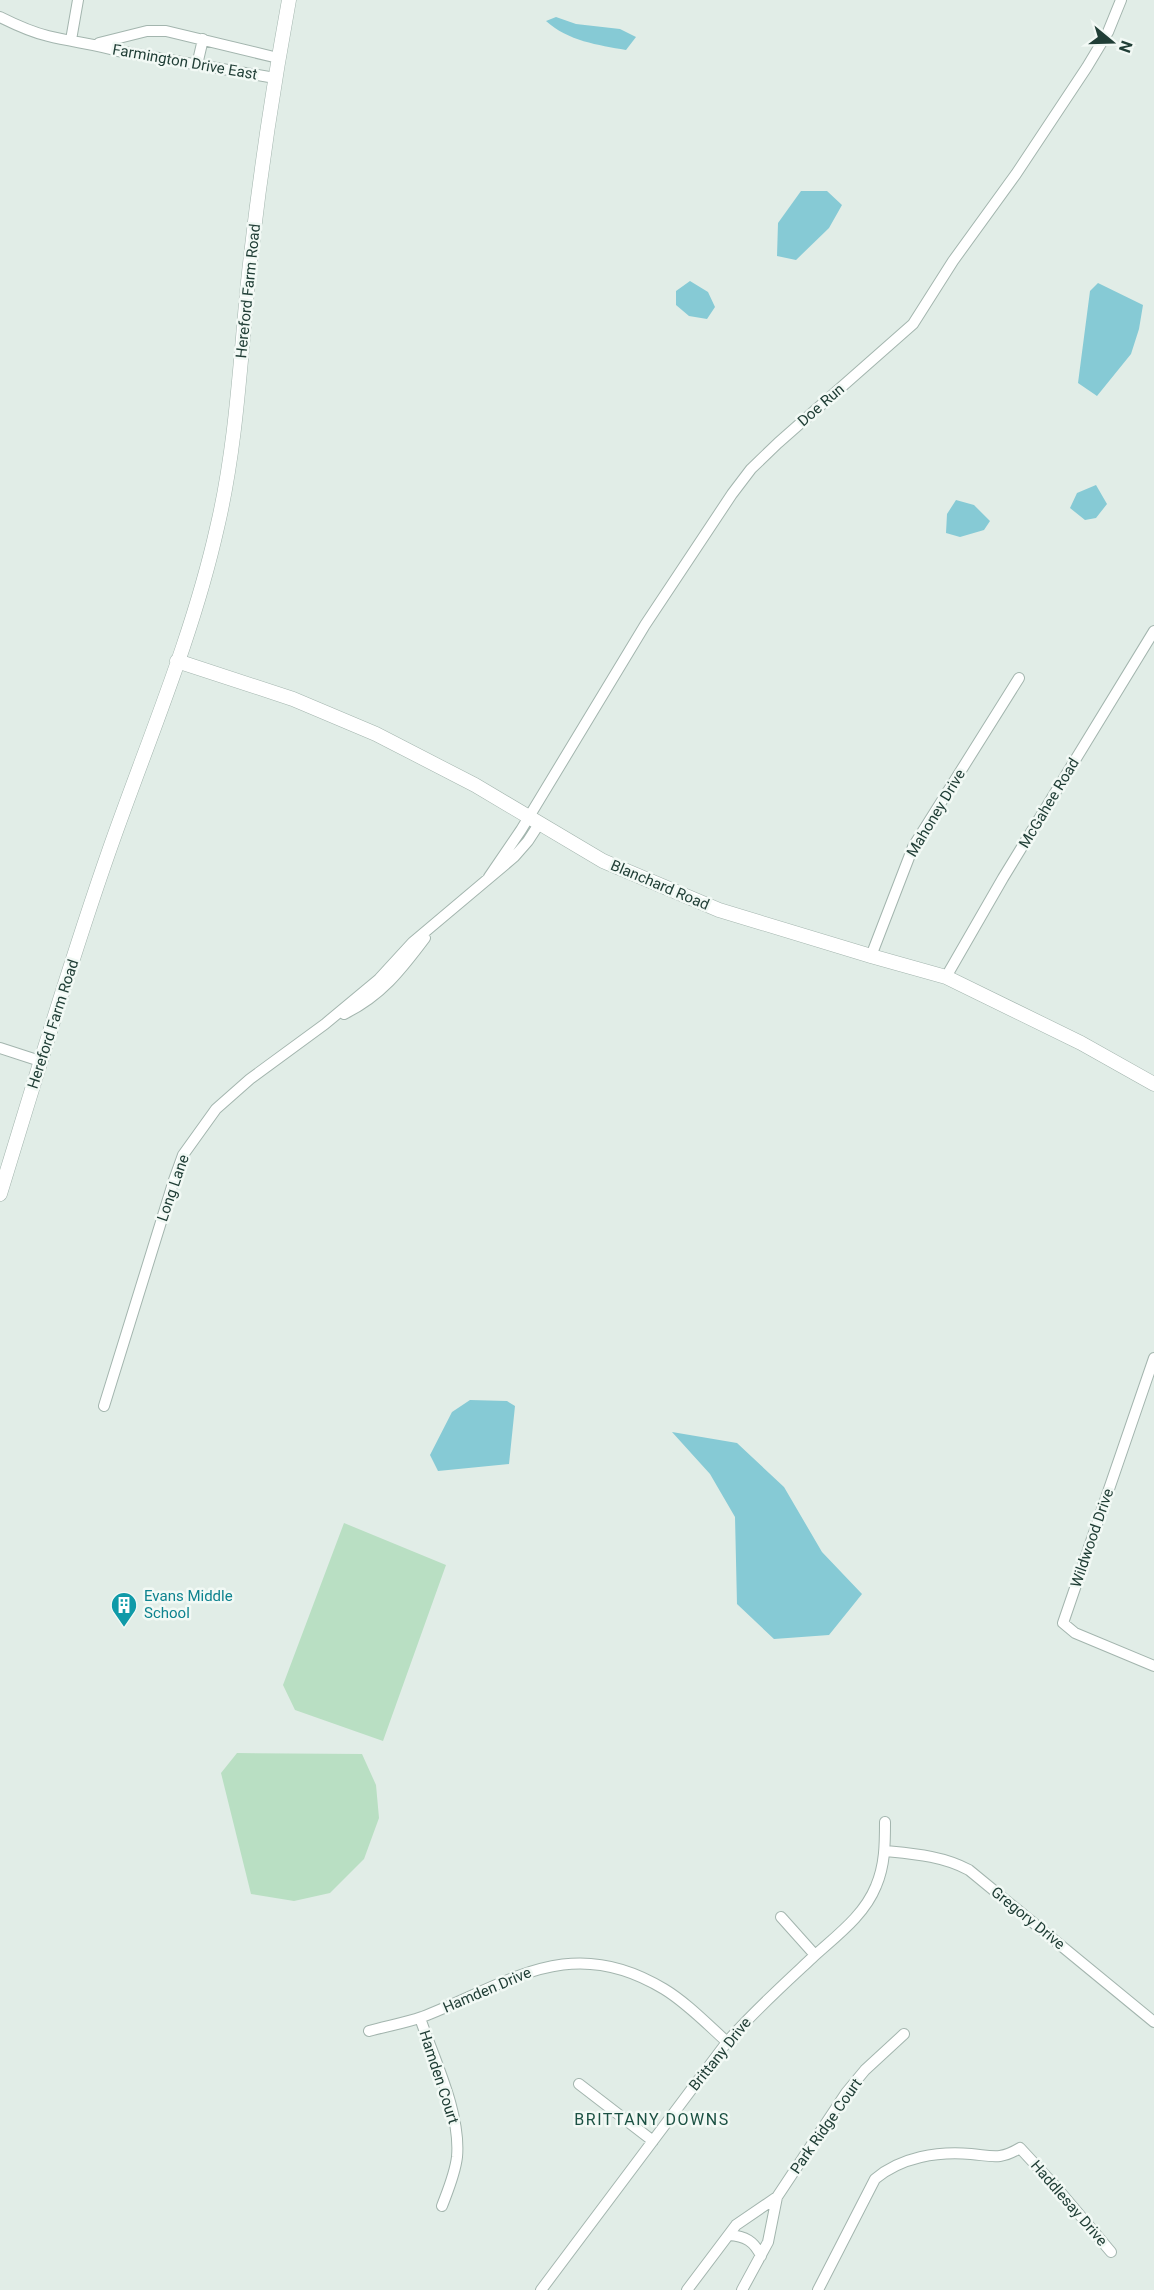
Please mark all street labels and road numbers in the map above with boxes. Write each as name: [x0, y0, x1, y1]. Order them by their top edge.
street label: Farmington Drive East: [111, 40, 259, 84]
street label: Hereford Farm Road: [232, 223, 264, 359]
street label: Doe Run: [794, 380, 848, 430]
street label: McGahee Road: [1015, 755, 1083, 851]
street label: Mahoney Drive: [903, 766, 969, 860]
street label: Blanchard Road: [608, 856, 712, 914]
street label: Hereford Farm Road: [24, 957, 82, 1091]
street label: Long Lane: [153, 1152, 193, 1224]
street label: Wildwood Drive: [1067, 1486, 1117, 1590]
street label: Gregory Drive: [987, 1883, 1069, 1953]
street label: Hamden Drive: [440, 1963, 534, 2017]
street label: Brittany Drive: [685, 2014, 755, 2094]
street label: Hamden Court: [415, 2028, 463, 2126]
street label: Park Ridge Court: [786, 2075, 866, 2177]
street label: Haddlesay Drive: [1027, 2156, 1111, 2250]

